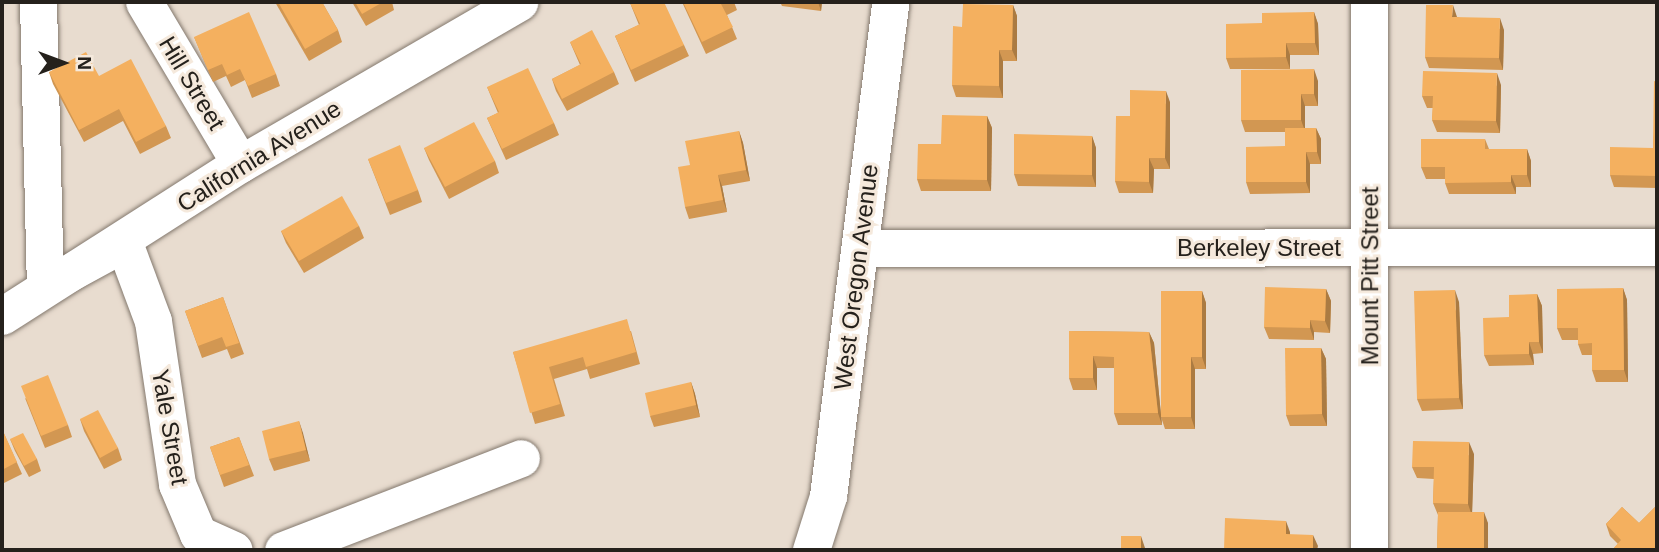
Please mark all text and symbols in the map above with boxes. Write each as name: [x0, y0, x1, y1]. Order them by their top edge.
north arrow: [28, 28, 98, 98]
street label: Hill Street: [153, 31, 231, 135]
text: N: [74, 56, 95, 70]
street label: California Avenue: [171, 94, 347, 218]
street label: West Oregon Avenue: [828, 162, 884, 392]
street label: Mount Pitt Street: [1356, 187, 1384, 365]
street label: Berkeley Street: [1177, 234, 1341, 262]
street label: Yale Street: [146, 367, 194, 487]

